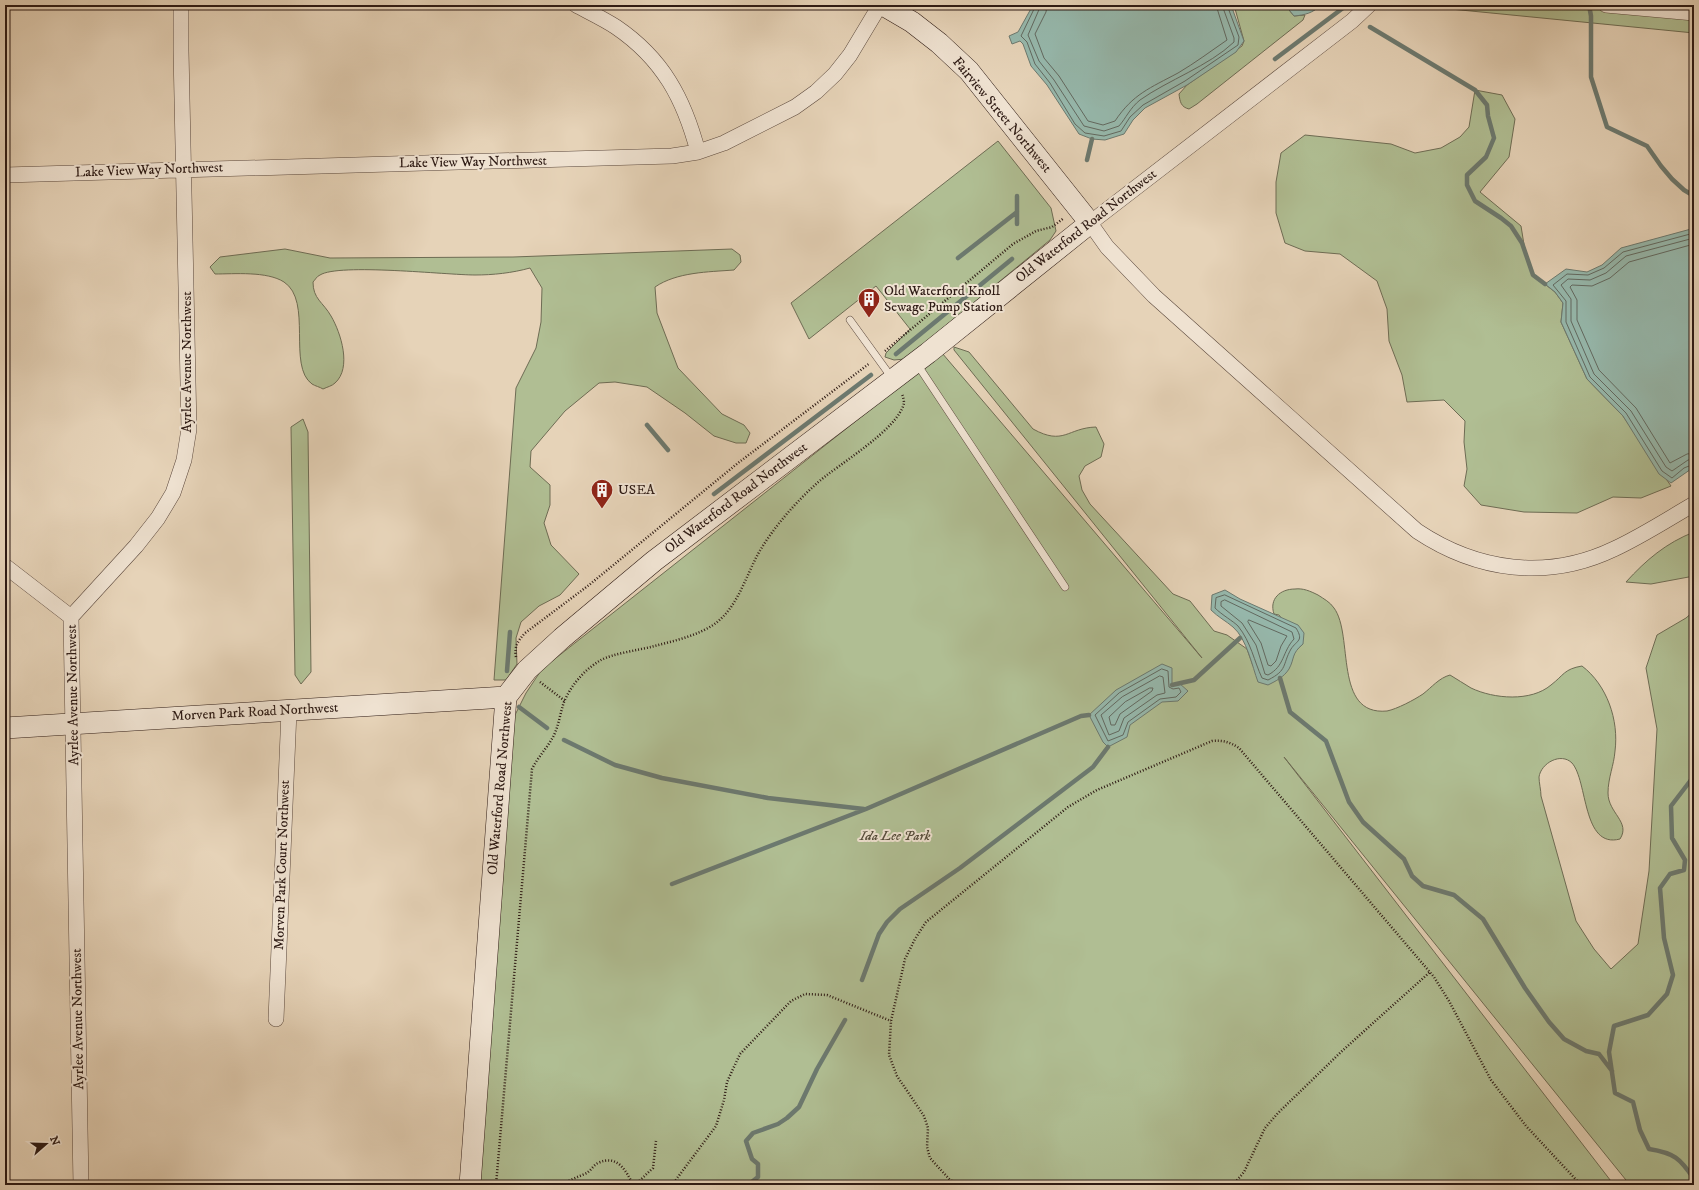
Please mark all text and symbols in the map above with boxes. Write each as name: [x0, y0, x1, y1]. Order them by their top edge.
street label: Fairview Street Northwest: [948, 53, 1056, 177]
street label: Lake View Way Northwest: [399, 152, 548, 172]
street label: Lake View Way Northwest: [75, 158, 224, 182]
street label: Old Waterford Road Northwest: [1012, 165, 1161, 287]
place label: Old Waterford Knoll Sewage Pump Station: [884, 282, 1004, 316]
building icon: Old Waterford Knoll Sewage Pump Station: [856, 286, 882, 319]
street label: Ayrlee Avenue Northwest: [178, 291, 196, 433]
street label: Old Waterford Road Northwest: [661, 438, 812, 558]
building icon: USEA: [589, 477, 615, 510]
place label: USEA: [618, 481, 656, 499]
street label: Ayrlee Avenue Northwest: [63, 624, 83, 766]
street label: Morven Park Road Northwest: [171, 699, 339, 725]
street label: Old Waterford Road Northwest: [483, 700, 517, 876]
street label: Morven Park Court Northwest: [270, 779, 294, 951]
park label: Ida Lee Park: [859, 827, 930, 845]
street label: Ayrlee Avenue Northwest: [68, 948, 88, 1090]
north arrow: [26, 1124, 66, 1164]
text: N: [46, 1134, 63, 1148]

